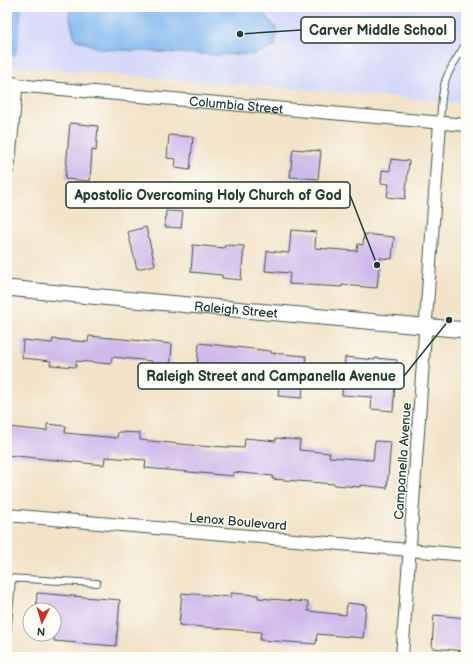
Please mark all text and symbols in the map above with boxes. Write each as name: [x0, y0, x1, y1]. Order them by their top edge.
callout: Carver Middle School: [301, 17, 455, 43]
text: Carver Middle School: [309, 22, 447, 39]
street label: Columbia Street: [188, 93, 284, 118]
callout: Apostolic Overcoming Holy Church of God: [66, 182, 350, 208]
text: Apostolic Overcoming Holy Church of God: [73, 187, 342, 204]
street label: Raleigh Street: [193, 298, 278, 322]
callout: Raleigh Street and Campanella Avenue: [138, 363, 404, 389]
text: Raleigh Street and Campanella Avenue: [146, 368, 396, 385]
street label: Campanella Avenue: [391, 402, 415, 520]
street label: Lenox Boulevard: [188, 510, 287, 534]
north arrow: [22, 602, 62, 642]
text: N: [36, 625, 46, 638]

